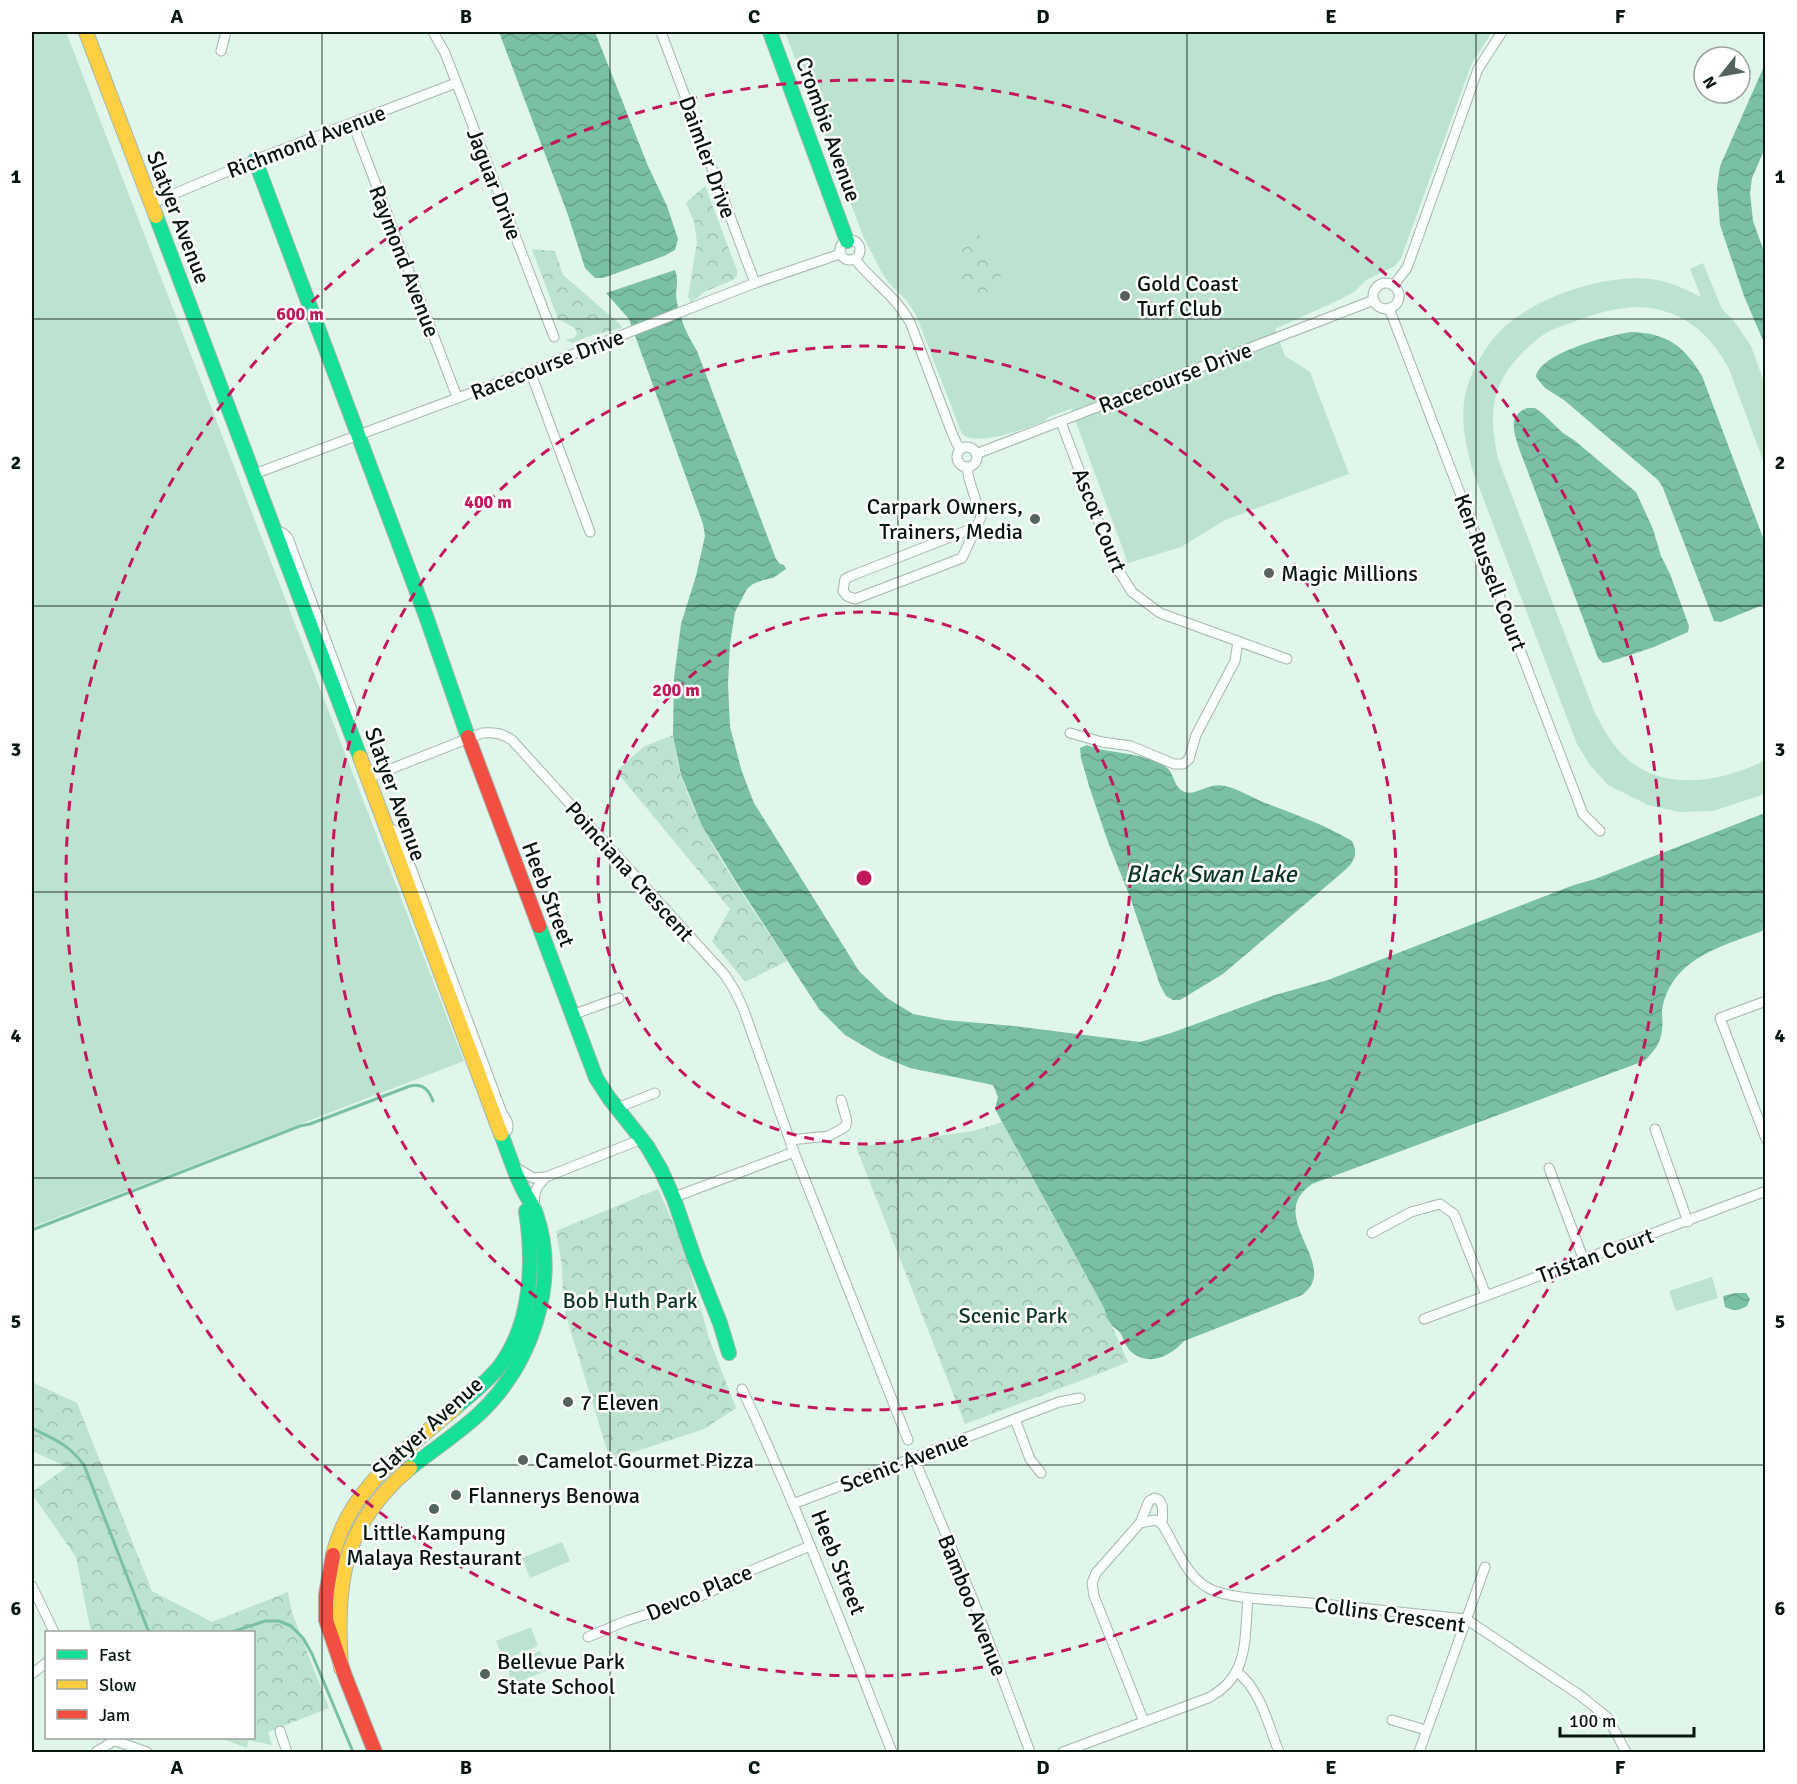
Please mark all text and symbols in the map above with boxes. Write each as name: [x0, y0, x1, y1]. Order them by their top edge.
text: A: [171, 4, 184, 29]
text: B: [460, 4, 472, 29]
text: C: [748, 4, 760, 29]
text: D: [1036, 4, 1050, 29]
text: E: [1325, 4, 1337, 29]
text: F: [1615, 4, 1626, 29]
north arrow: [1692, 45, 1752, 105]
street label: Crombie Avenue: [790, 53, 867, 205]
text: N: [1699, 72, 1721, 92]
street label: Daimler Drive: [673, 92, 742, 222]
street label: Richmond Avenue: [223, 99, 389, 184]
street label: Jaguar Drive: [461, 125, 528, 244]
street label: Slatyer Avenue: [141, 147, 216, 287]
text: 1: [11, 164, 22, 189]
text: 1: [1775, 164, 1786, 189]
street label: Raymond Avenue: [363, 181, 446, 341]
place label: Gold Coast Turf Club: [1137, 270, 1239, 322]
marker: Gold Coast Turf Club: [1118, 289, 1132, 303]
text: 600 m: [276, 303, 324, 325]
street label: Racecourse Drive: [467, 323, 628, 406]
street label: Racecourse Drive: [1095, 336, 1256, 419]
text: 2: [11, 450, 21, 475]
text: 2: [1775, 450, 1785, 475]
street label: Ascot Court: [1066, 464, 1133, 576]
street label: Ken Russell Court: [1448, 490, 1533, 655]
text: 400 m: [464, 491, 512, 513]
place label: Carpark Owners, Trainers, Media: [867, 493, 1023, 545]
marker: Carpark Owners, Trainers, Media: [1028, 512, 1042, 526]
place label: Magic Millions: [1281, 560, 1418, 587]
marker: Magic Millions: [1262, 566, 1276, 580]
text: 200 m: [652, 679, 700, 701]
street label: Slatyer Avenue: [359, 724, 432, 865]
text: 3: [11, 737, 21, 762]
text: 3: [1775, 737, 1785, 762]
street label: Poinciana Crescent: [560, 796, 700, 947]
street label: Heeb Street: [516, 838, 581, 951]
water label: Black Swan Lake: [1126, 859, 1297, 889]
centre of rings: [854, 868, 874, 888]
text: 4: [11, 1023, 22, 1048]
text: 4: [1775, 1023, 1786, 1048]
street label: Tristan Court: [1533, 1222, 1658, 1289]
park label: Bob Huth Park: [563, 1287, 697, 1314]
park label: Scenic Park: [959, 1302, 1067, 1329]
text: 5: [11, 1309, 21, 1334]
text: 5: [1775, 1309, 1785, 1334]
street label: Slatyer Avenue: [366, 1370, 488, 1484]
place label: 7 Eleven: [580, 1389, 659, 1416]
marker: 7 Eleven: [561, 1395, 575, 1409]
street label: Scenic Avenue: [836, 1425, 972, 1498]
place label: Camelot Gourmet Pizza: [535, 1447, 754, 1474]
marker: Camelot Gourmet Pizza: [516, 1453, 530, 1467]
place label: Flannerys Benowa: [468, 1482, 640, 1509]
marker: Flannerys Benowa: [449, 1488, 463, 1502]
marker: Little Kampung Malaya Restaurant: [427, 1502, 441, 1516]
street label: Heeb Street: [805, 1506, 872, 1619]
place label: Little Kampung Malaya Restaurant: [346, 1519, 522, 1571]
street label: Bamboo Avenue: [932, 1531, 1013, 1680]
street label: Devco Place: [642, 1558, 756, 1627]
street label: Collins Crescent: [1313, 1591, 1467, 1638]
text: 6: [11, 1596, 22, 1621]
text: 6: [1775, 1596, 1786, 1621]
legend: [45, 1631, 255, 1739]
text: Fast: [99, 1644, 131, 1666]
place label: Bellevue Park State School: [497, 1648, 625, 1700]
marker: Bellevue Park State School: [478, 1667, 492, 1681]
text: Slow: [99, 1674, 136, 1696]
scale bar: [1560, 1700, 1694, 1738]
text: Jam: [99, 1704, 130, 1726]
text: 100 m: [1569, 1710, 1616, 1732]
text: A: [171, 1755, 184, 1780]
text: B: [460, 1755, 472, 1780]
text: C: [748, 1755, 760, 1780]
text: D: [1036, 1755, 1050, 1780]
text: E: [1325, 1755, 1337, 1780]
text: F: [1615, 1755, 1626, 1780]

